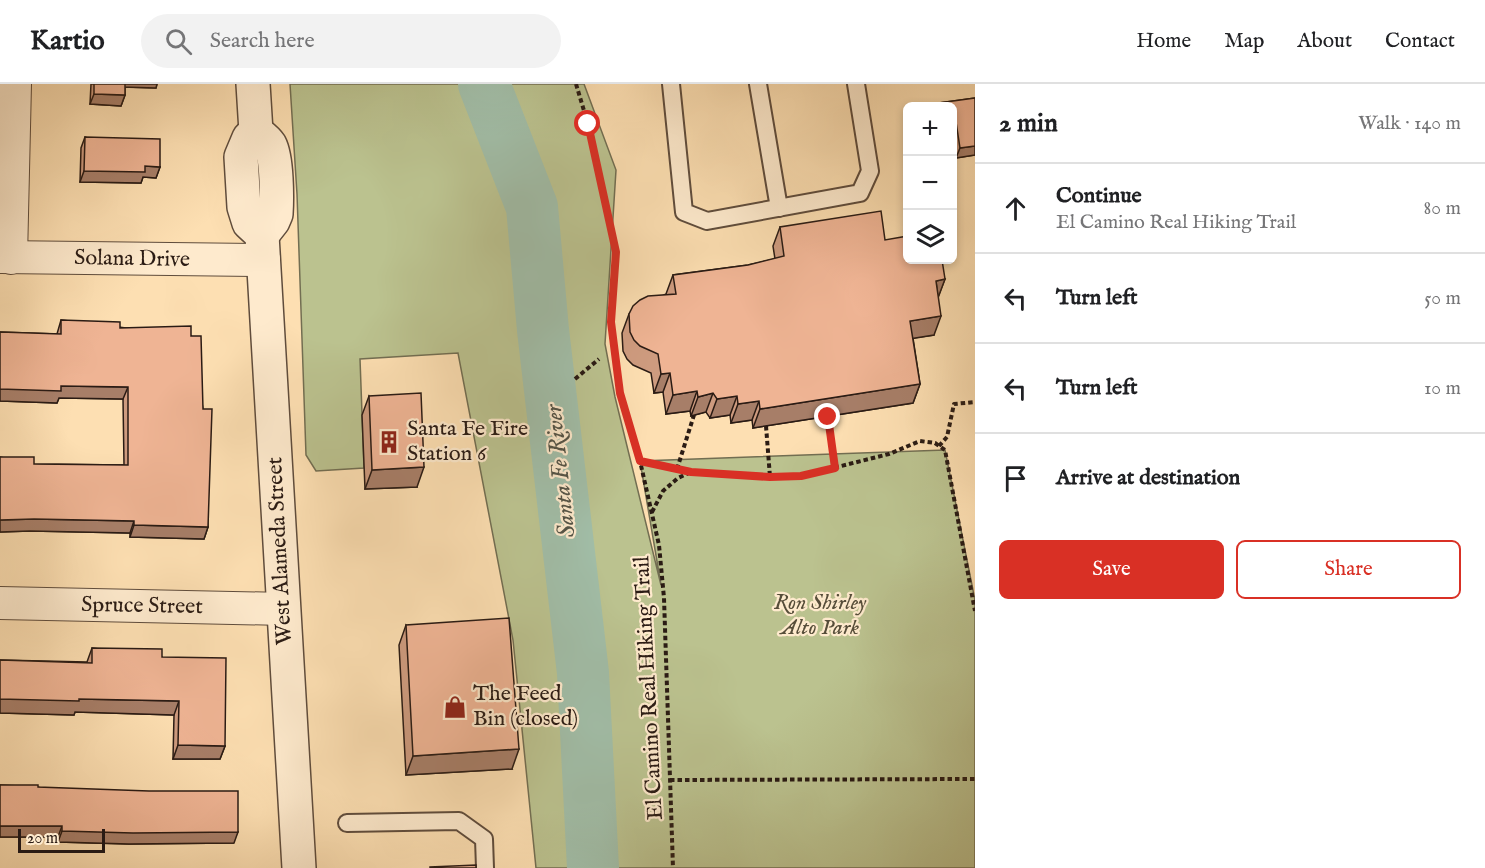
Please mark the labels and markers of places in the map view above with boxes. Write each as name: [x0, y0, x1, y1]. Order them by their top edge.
place label: Santa Fe Fire Station 6: [407, 415, 528, 468]
building icon: Santa Fe Fire Station 6: [376, 429, 402, 455]
place label: The Feed Bin (closed): [473, 680, 578, 733]
shop icon: The Feed Bin (closed): [442, 694, 468, 720]

